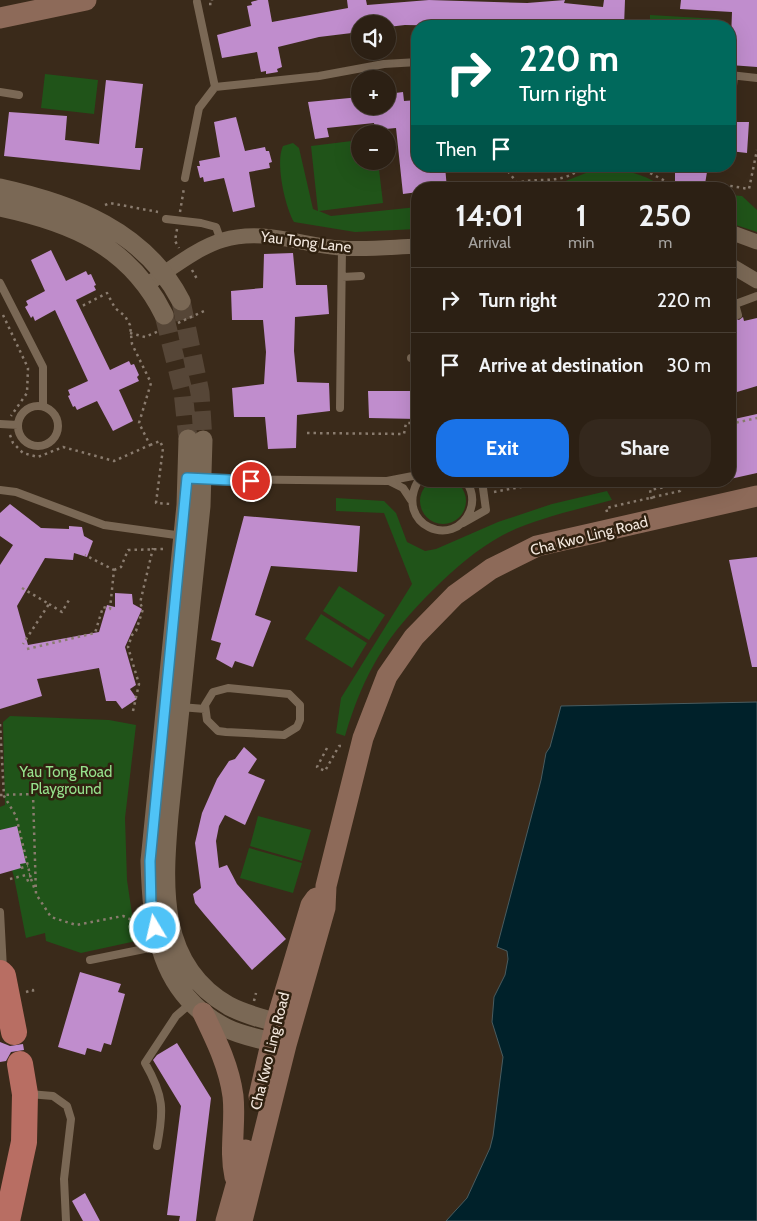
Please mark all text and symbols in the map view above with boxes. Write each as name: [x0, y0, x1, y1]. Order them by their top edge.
map controls: [351, 15, 396, 170]
button: sound: [351, 15, 396, 60]
text: 220 m: [519, 37, 619, 80]
icon: right: [436, 40, 501, 105]
button: +: [351, 70, 396, 115]
text: Turn right: [519, 80, 606, 107]
button: −: [351, 125, 396, 170]
icon: arrive: [487, 135, 515, 163]
text: Then: [436, 138, 477, 161]
text: 14:01: [455, 197, 524, 234]
text: 1: [576, 197, 587, 234]
text: 250: [639, 197, 692, 234]
street label: Yau Tong Lane: [259, 227, 353, 257]
text: Arrival: [468, 233, 511, 252]
text: min: [568, 233, 594, 252]
text: m: [658, 233, 672, 252]
icon: right: [436, 286, 464, 314]
text: Turn right: [479, 289, 557, 312]
text: 220 m: [657, 289, 711, 312]
icon: arrive: [436, 351, 464, 379]
text: Arrive at destination: [479, 354, 643, 377]
text: 30 m: [667, 354, 711, 377]
button: Exit: [436, 419, 569, 477]
button: Share: [579, 419, 711, 477]
pin: [230, 460, 272, 502]
icon: arrive: [237, 467, 265, 495]
street label: Cha Kwo Ling Road: [528, 513, 650, 559]
park label: Yau Tong Road Playground: [19, 763, 112, 798]
position arrow: [128, 901, 180, 953]
street label: Cha Kwo Ling Road: [247, 990, 293, 1112]

